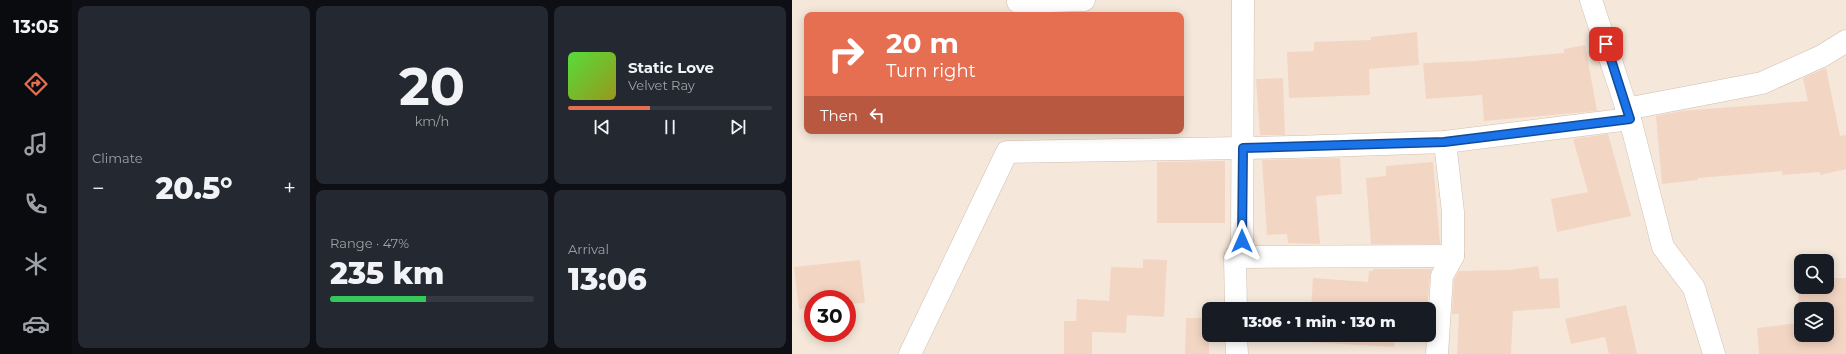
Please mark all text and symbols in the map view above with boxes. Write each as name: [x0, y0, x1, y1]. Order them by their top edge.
text: 13:05: [13, 16, 59, 38]
text: 20 m: [886, 26, 959, 60]
pin: [1589, 27, 1623, 61]
icon: right: [820, 28, 872, 80]
icon: arrive: [1595, 33, 1617, 55]
text: 20: [399, 55, 465, 118]
text: Static Love: [628, 58, 714, 77]
text: Turn right: [886, 60, 976, 82]
icon: directions: [22, 70, 50, 98]
text: Velvet Ray: [628, 77, 695, 93]
icon: left: [866, 104, 888, 126]
text: Then: [820, 106, 858, 125]
text: km/h: [415, 113, 449, 129]
icon: previous: [591, 116, 613, 138]
icon: pause: [659, 116, 681, 138]
icon: next: [727, 116, 749, 138]
icon: music: [22, 130, 50, 158]
text: Climate: [92, 150, 143, 166]
text: 20.5°: [155, 170, 233, 207]
text: −: [92, 175, 105, 202]
text: +: [283, 175, 296, 202]
icon: phone: [22, 190, 50, 218]
position arrow: [1221, 220, 1263, 262]
text: Range · 47%: [330, 235, 409, 251]
text: Arrival: [568, 241, 609, 257]
icon: climate: [22, 250, 50, 278]
map controls: [1794, 254, 1834, 342]
button: search: [1794, 254, 1834, 294]
text: 235 km: [330, 255, 444, 292]
text: 13:06: [568, 261, 647, 298]
speed limit sign: 30: [804, 290, 856, 342]
button: layers: [1794, 302, 1834, 342]
icon: car: [22, 310, 50, 338]
text: 13:06 · 1 min · 130 m: [1242, 312, 1396, 331]

